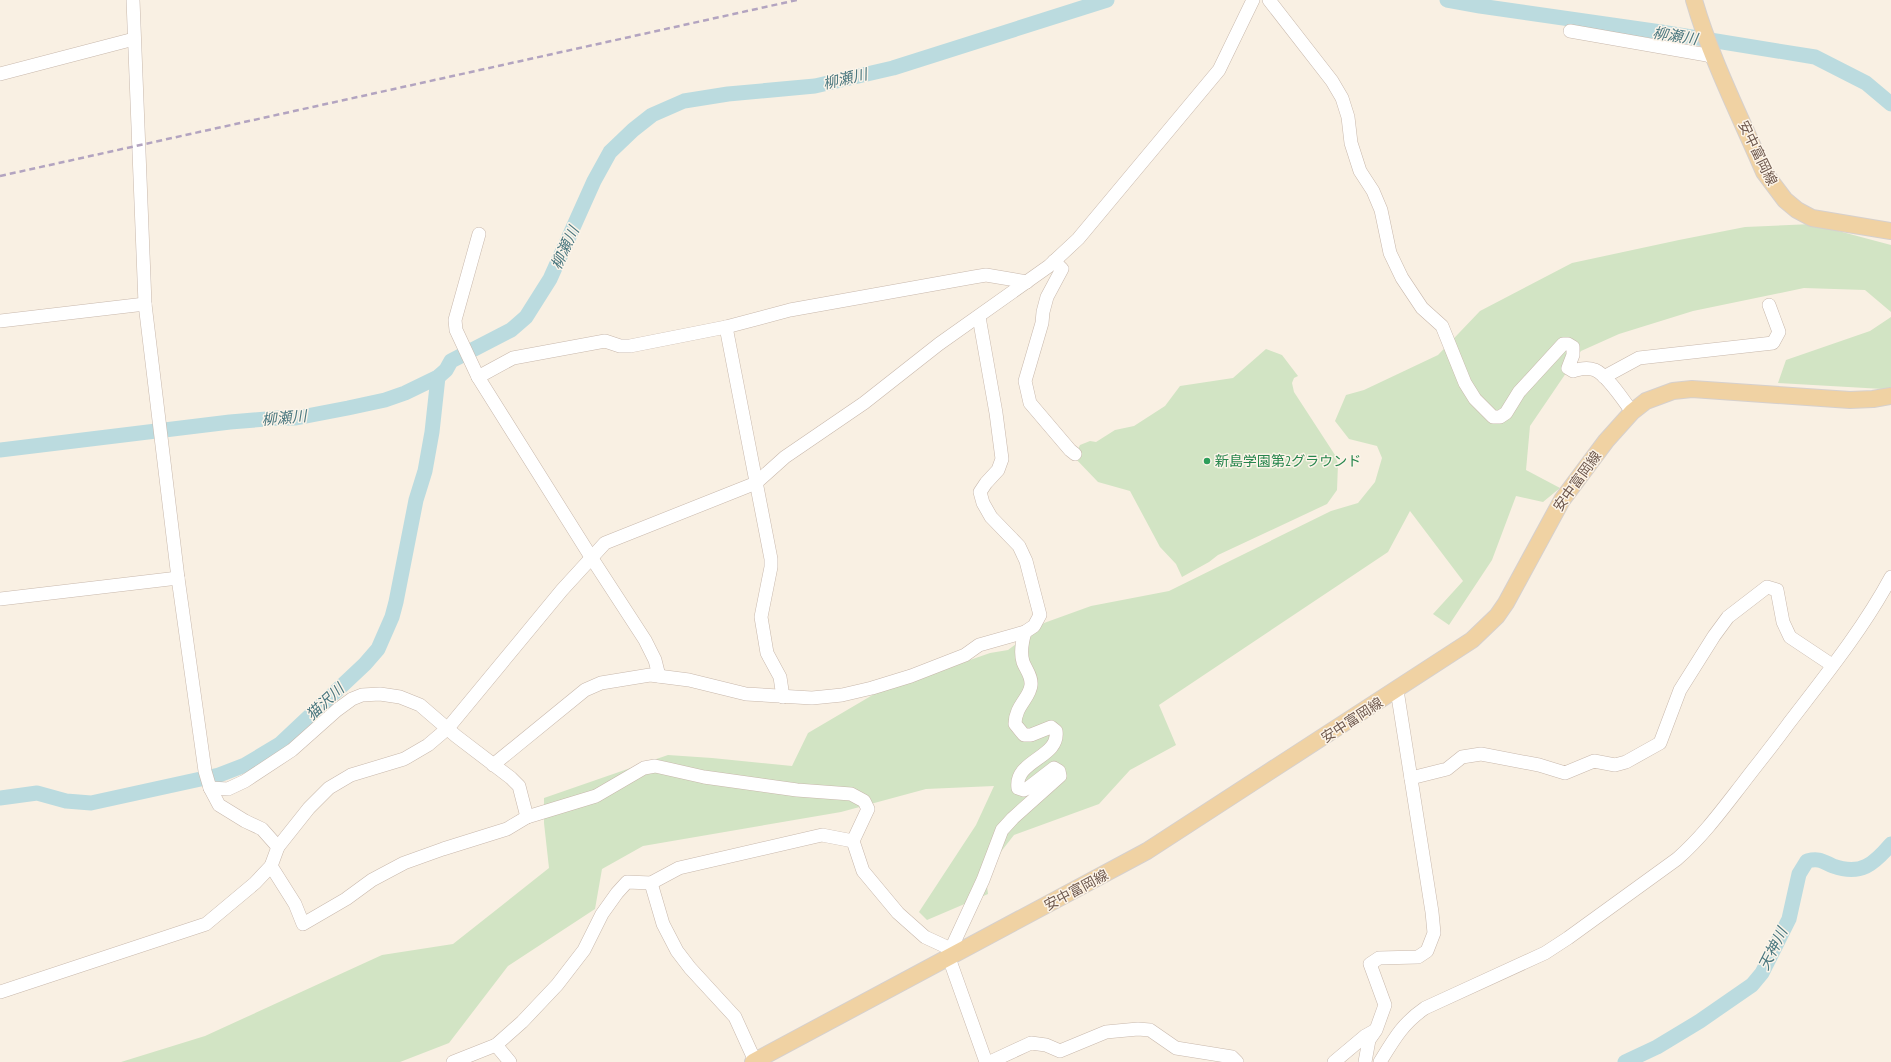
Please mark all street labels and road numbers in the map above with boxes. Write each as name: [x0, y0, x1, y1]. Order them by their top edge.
street label: 安中富岡線: [1735, 118, 1781, 188]
street label: 安中富岡線: [1549, 447, 1605, 515]
street label: 安中富岡線: [1318, 693, 1386, 747]
street label: 安中富岡線: [1041, 866, 1111, 914]

